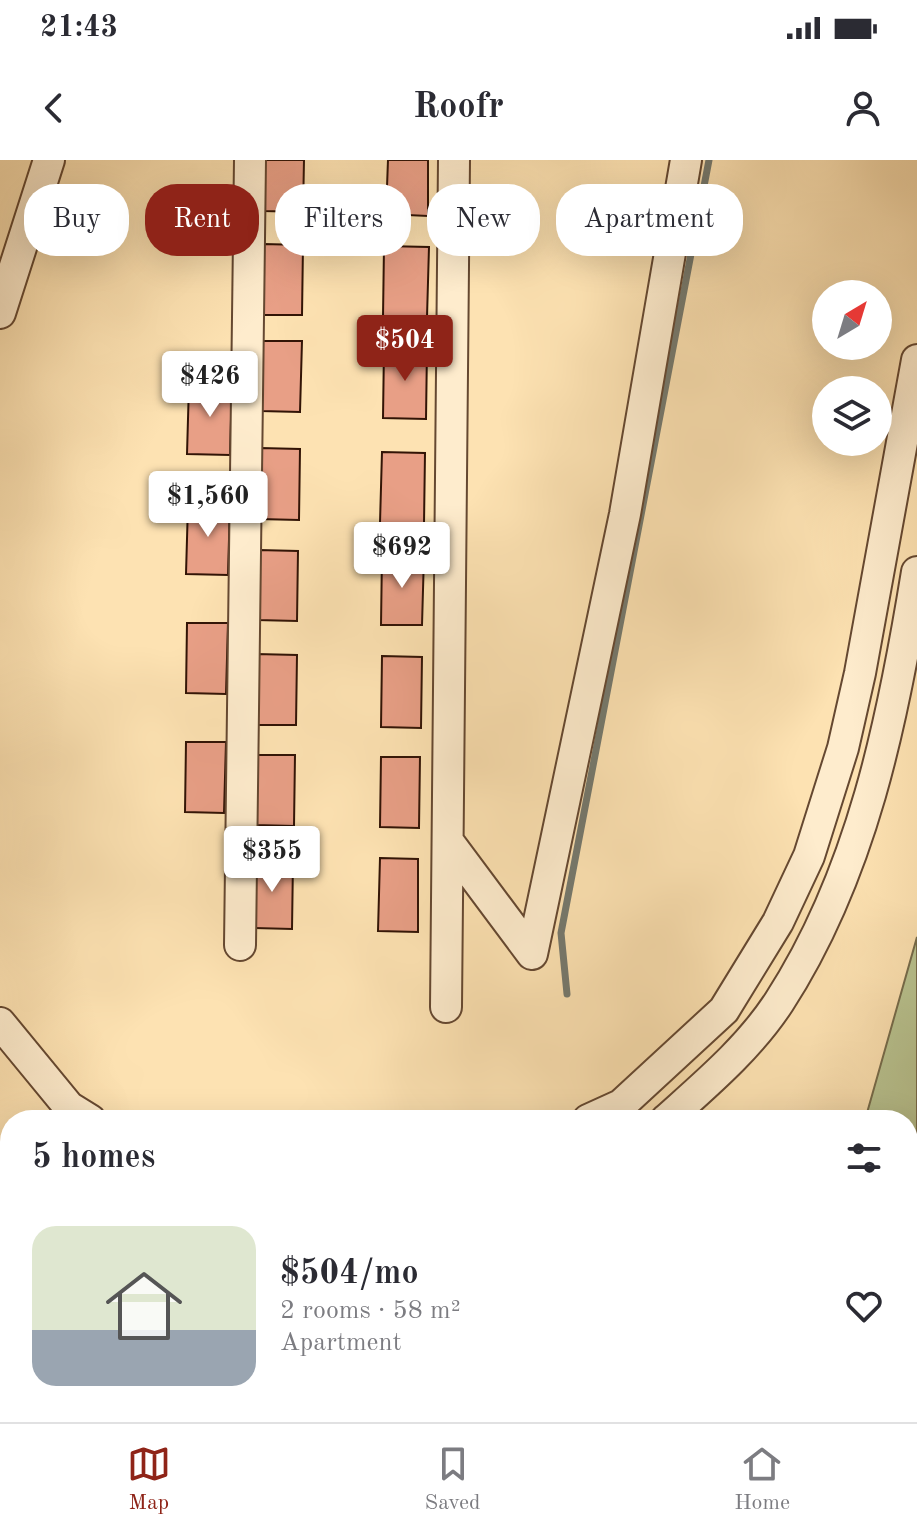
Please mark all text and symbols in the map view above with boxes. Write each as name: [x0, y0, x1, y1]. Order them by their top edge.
text: 21:43: [40, 13, 118, 43]
icon: back: [32, 86, 76, 130]
icon: person: [841, 86, 885, 130]
text: Roofr: [413, 90, 504, 126]
chip: Buy: [24, 184, 129, 256]
chip: Rent: [145, 184, 259, 256]
chip: Filters: [275, 184, 411, 256]
chip: New: [427, 184, 540, 256]
chip: Apartment: [556, 184, 743, 256]
north arrow: [812, 280, 892, 360]
map controls: [812, 280, 892, 456]
pin: $504: [358, 315, 452, 383]
text: $504: [375, 328, 435, 354]
pin: $426: [163, 351, 257, 419]
text: $426: [180, 364, 240, 390]
button: layers: [812, 376, 892, 456]
pin: $1,560: [143, 471, 273, 539]
text: $1,560: [167, 484, 249, 510]
pin: $692: [355, 522, 449, 590]
text: $692: [372, 535, 432, 561]
pin: $355: [225, 826, 319, 894]
text: $355: [242, 839, 302, 865]
icon: filters: [842, 1136, 886, 1180]
text: 5 homes: [32, 1141, 155, 1175]
text: $504/mo: [280, 1257, 419, 1291]
icon: home: [96, 1258, 192, 1354]
icon: heart: [842, 1284, 886, 1328]
text: 2 rooms · 58 m²: [280, 1298, 461, 1324]
text: Apartment: [280, 1330, 402, 1356]
tab: Map: [127, 1442, 171, 1517]
tab: Saved: [425, 1442, 481, 1517]
tab: Home: [734, 1442, 790, 1517]

